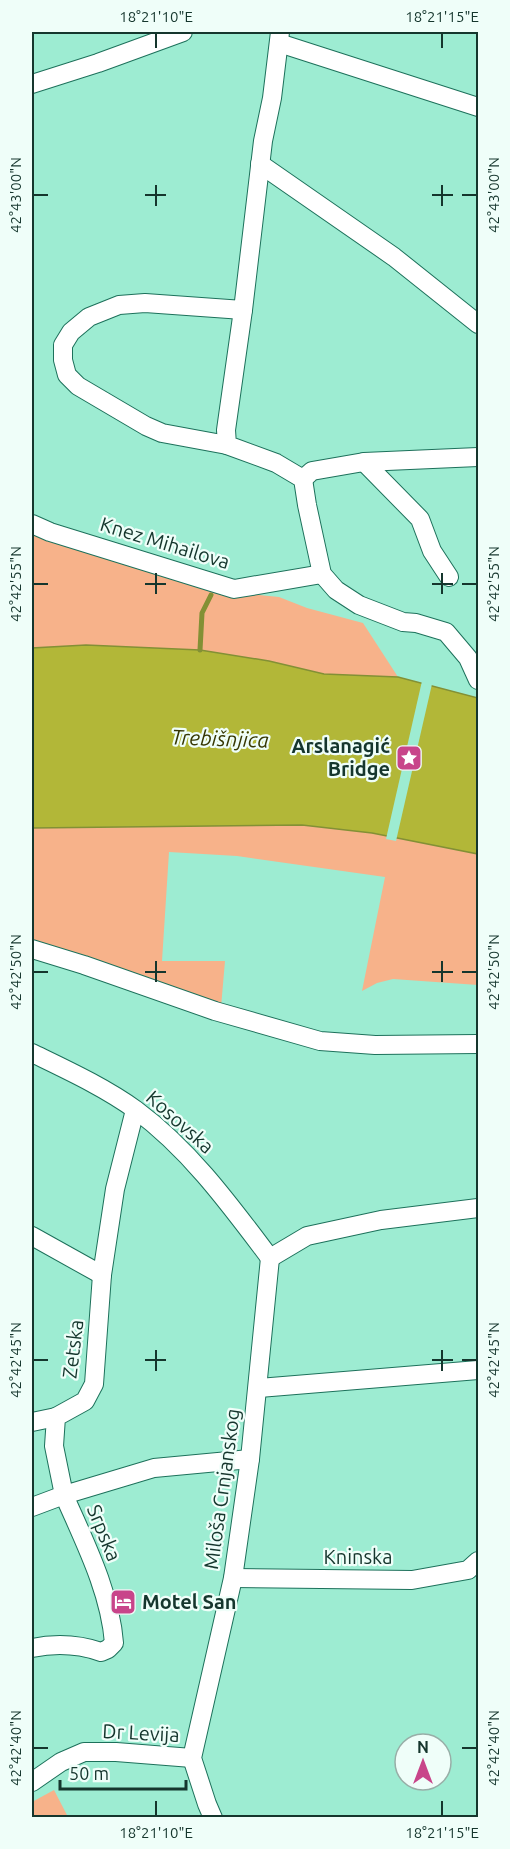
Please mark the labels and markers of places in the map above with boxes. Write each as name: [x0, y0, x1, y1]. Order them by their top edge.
place label: Arslanagić Bridge: [291, 734, 390, 780]
place icon: Arslanagić Bridge: [394, 743, 424, 773]
hotel icon: Motel San: [108, 1587, 138, 1617]
place label: Motel San: [142, 1590, 237, 1613]

